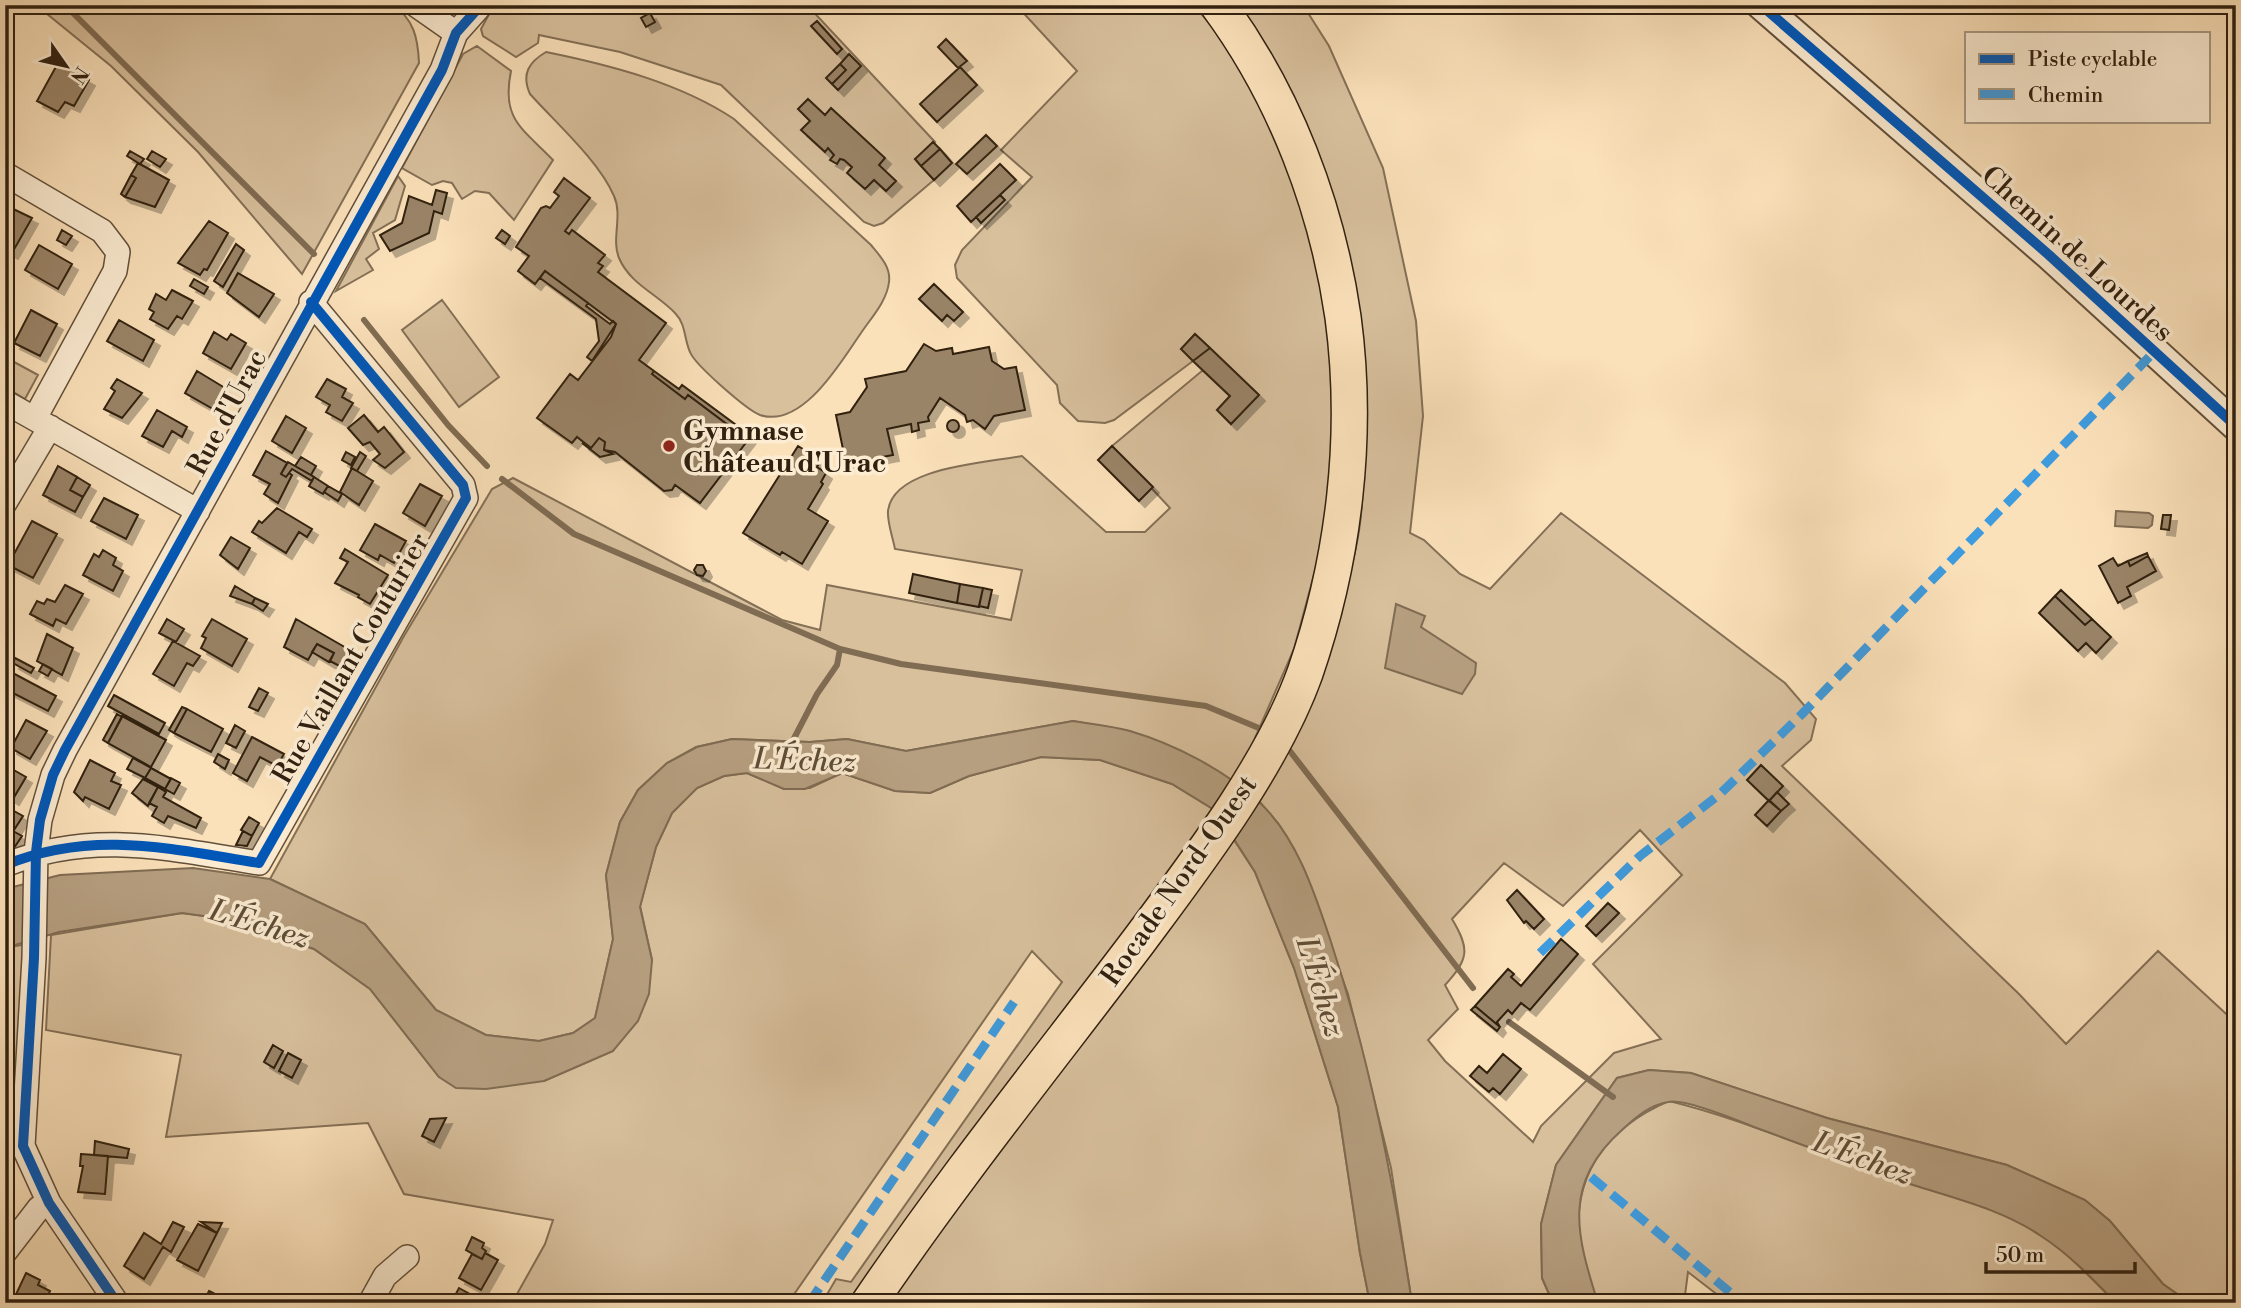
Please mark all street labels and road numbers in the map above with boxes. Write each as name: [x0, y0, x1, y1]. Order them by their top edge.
street label: Chemin de Lourdes: [1974, 159, 2180, 350]
street label: Rue d'Urac: [180, 344, 275, 482]
street label: Rue Vaillant Couturier: [265, 527, 438, 791]
street label: Rocade Nord-Ouest: [1093, 769, 1265, 993]

